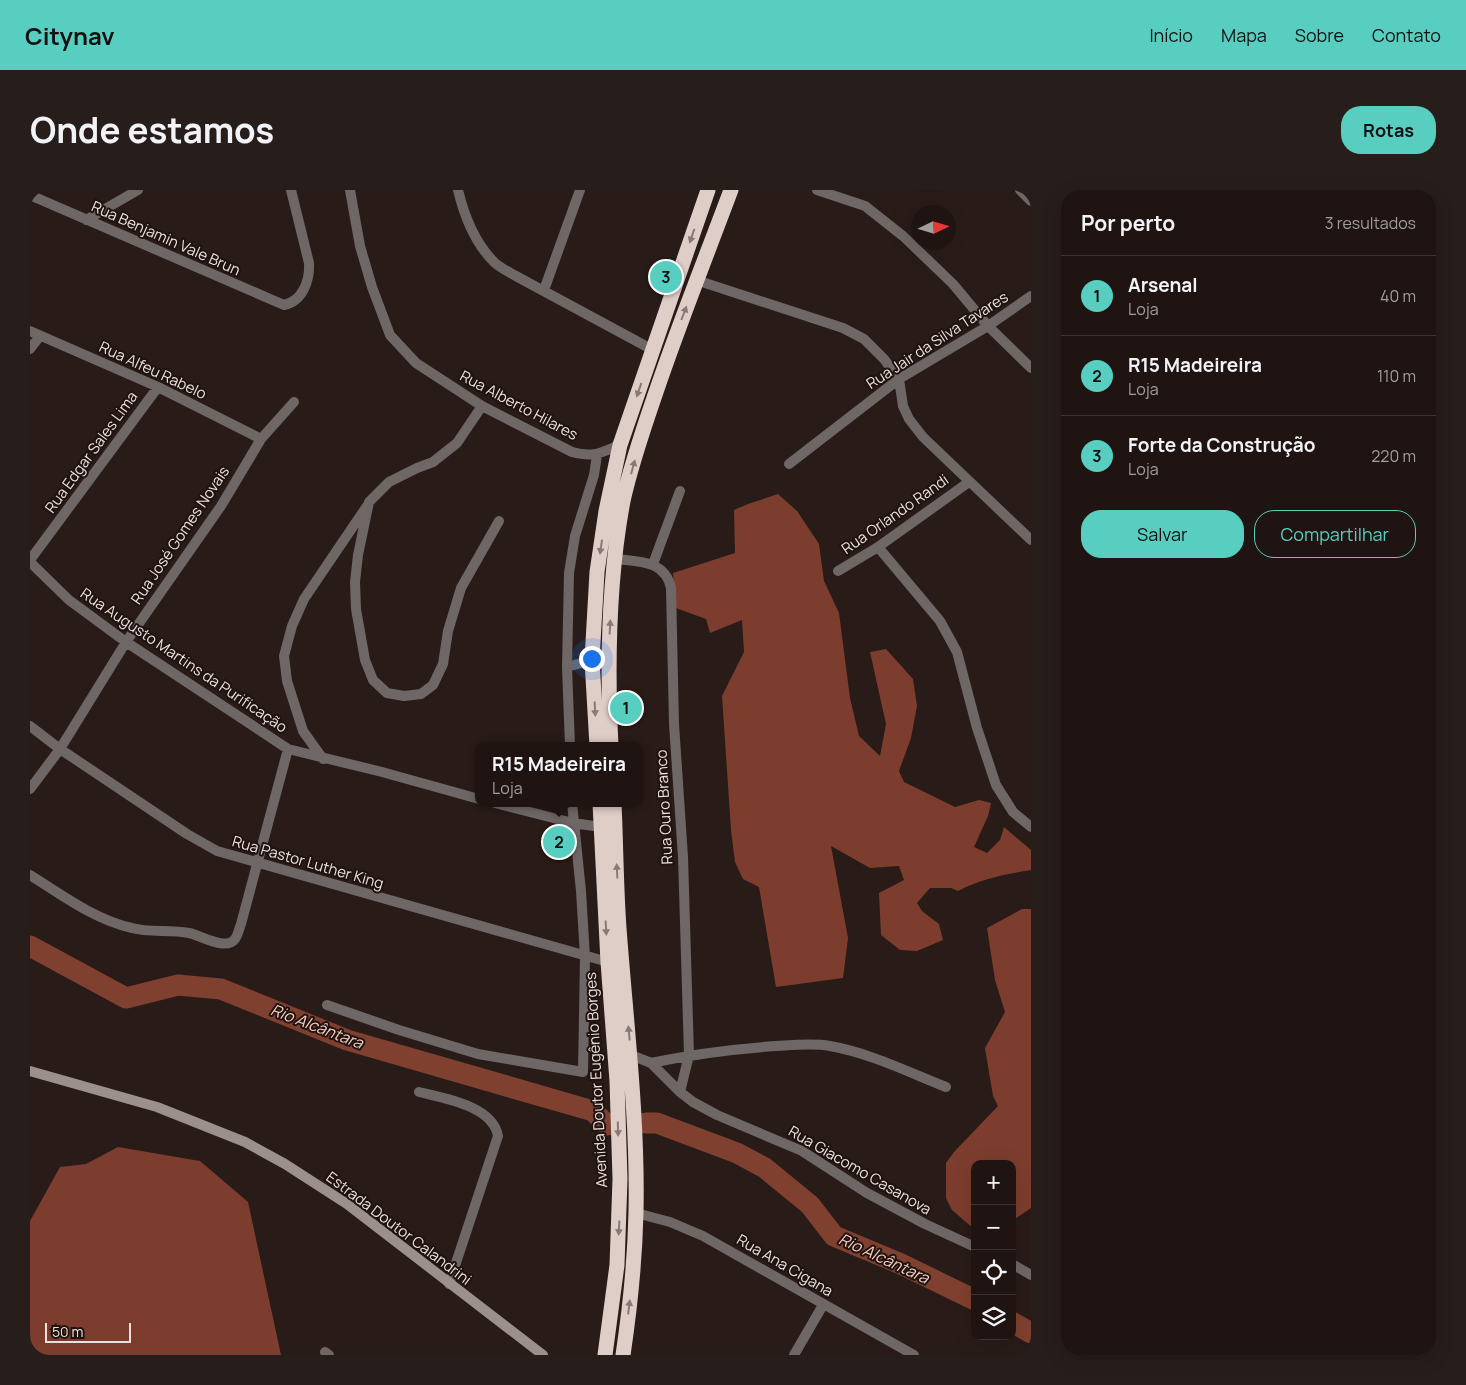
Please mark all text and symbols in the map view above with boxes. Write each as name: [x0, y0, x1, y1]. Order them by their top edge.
text: Citynav: [25, 19, 115, 52]
text: Início: [1149, 23, 1193, 47]
text: Mapa: [1221, 23, 1267, 47]
text: Sobre: [1295, 23, 1344, 47]
text: Contato: [1372, 23, 1441, 47]
text: Onde estamos: [30, 106, 274, 154]
button: Rotas: [1341, 106, 1436, 154]
street label: Rua Benjamin Vale Brun: [88, 196, 244, 280]
north arrow: [911, 205, 956, 250]
text: Por perto: [1081, 209, 1175, 237]
text: 3 resultados: [1325, 212, 1416, 234]
one-way arrow: [688, 229, 696, 244]
pin: 3: [650, 258, 682, 296]
text: Arsenal: [1128, 272, 1198, 298]
text: 1: [1093, 285, 1101, 307]
text: 40 m: [1380, 285, 1416, 307]
street label: Rua Jair da Silva Tavares: [862, 286, 1012, 394]
text: Loja: [1128, 298, 1159, 320]
one-way arrow: [681, 305, 688, 320]
street label: Rua Alfeu Rabelo: [96, 336, 210, 404]
text: R15 Madeireira: [1128, 352, 1262, 378]
street label: Rua Alberto Hilares: [456, 365, 582, 445]
text: 2: [1092, 365, 1102, 387]
text: 110 m: [1377, 365, 1416, 387]
text: Loja: [1128, 378, 1159, 400]
one-way arrow: [635, 383, 643, 398]
street label: Rua Edgar Sales Lima: [40, 387, 142, 517]
text: Forte da Construção: [1128, 432, 1316, 458]
text: 3: [1092, 445, 1102, 467]
text: 220 m: [1371, 445, 1416, 467]
text: Loja: [1128, 458, 1159, 480]
one-way arrow: [629, 459, 637, 474]
street label: Rua José Gomes Novais: [126, 462, 234, 608]
street label: Rua Orlando Randi: [837, 469, 953, 559]
button: Salvar: [1081, 510, 1244, 558]
button: Compartilhar: [1254, 510, 1416, 558]
one-way arrow: [597, 540, 605, 556]
street label: Rua Augusto Martins da Purificação: [76, 583, 292, 737]
one-way arrow: [607, 619, 615, 635]
your location: [579, 646, 605, 672]
pin: 1: [610, 689, 642, 727]
one-way arrow: [591, 702, 599, 718]
popup: [475, 742, 643, 807]
street label: Rua Ouro Branco: [650, 749, 677, 865]
text: R15 Madeireira: [492, 751, 626, 777]
text: Loja: [492, 777, 523, 799]
pin: 2: [543, 823, 575, 861]
street label: Rua Pastor Luther King: [230, 830, 386, 894]
one-way arrow: [612, 863, 620, 879]
one-way arrow: [602, 920, 610, 936]
street label: Avenida Doutor Eugênio Borges: [580, 971, 612, 1188]
water label: Rio Alcântara: [268, 998, 367, 1054]
one-way arrow: [625, 1025, 633, 1041]
street label: Rua Giacomo Casanova: [785, 1120, 935, 1220]
one-way arrow: [615, 1122, 623, 1138]
map controls: [971, 1160, 1016, 1340]
button: +: [971, 1160, 1016, 1205]
street label: Estrada Doutor Calandrini: [322, 1166, 476, 1290]
button: −: [971, 1205, 1016, 1250]
one-way arrow: [614, 1220, 622, 1236]
water label: Rio Alcântara: [835, 1227, 934, 1289]
street label: Rua Ana Cigana: [733, 1229, 837, 1301]
button: locate: [971, 1250, 1016, 1295]
button: layers: [971, 1295, 1016, 1340]
one-way arrow: [625, 1298, 633, 1314]
scale bar: [45, 1320, 131, 1343]
text: 50 m: [52, 1322, 83, 1341]

